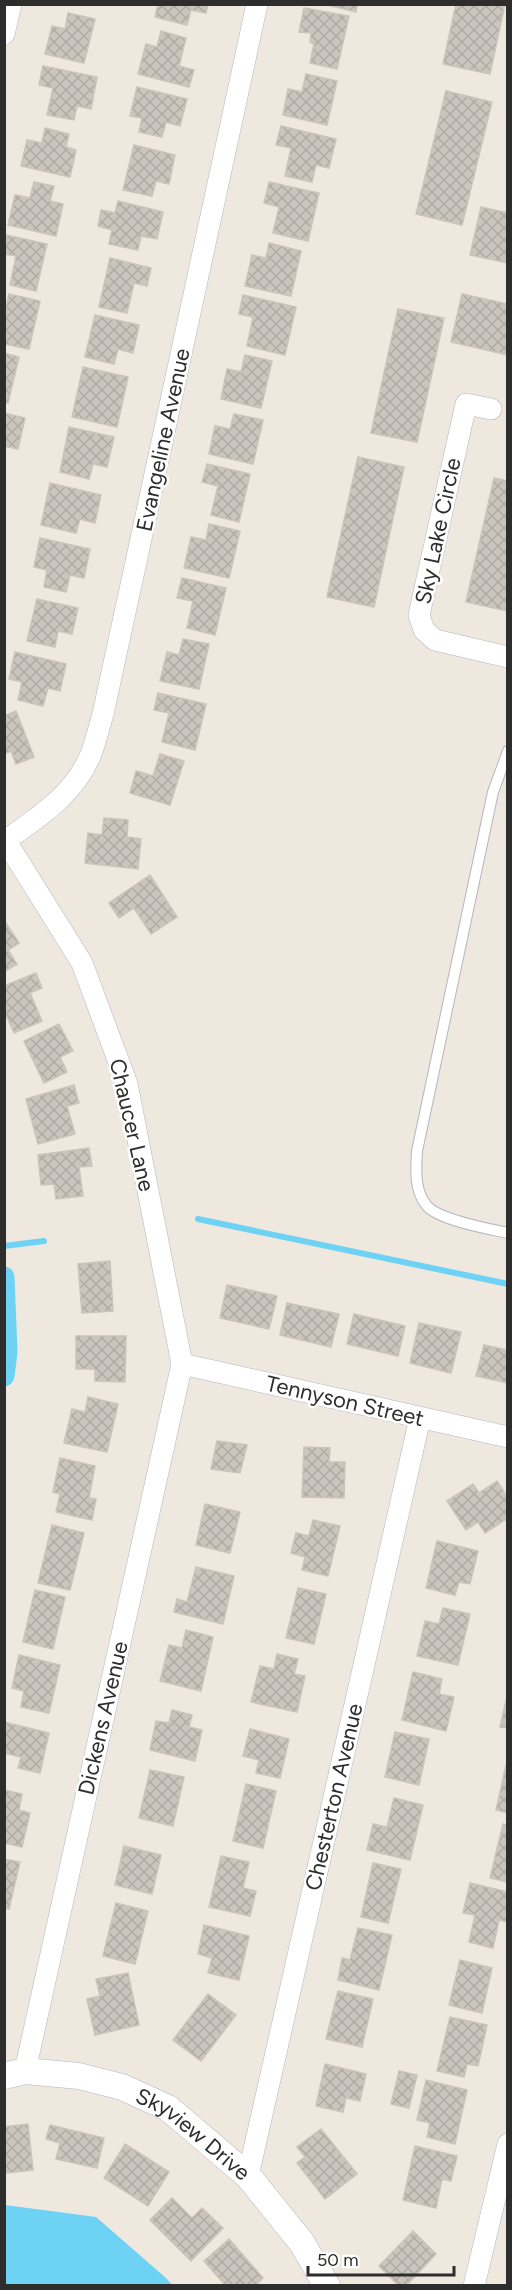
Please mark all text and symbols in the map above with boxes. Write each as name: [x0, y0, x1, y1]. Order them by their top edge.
street label: Evangeline Avenue: [130, 346, 196, 534]
street label: Sky Lake Circle: [409, 455, 467, 607]
street label: Chaucer Lane: [104, 1056, 160, 1194]
street label: Tennyson Street: [263, 1370, 427, 1432]
street label: Dickens Avenue: [72, 1638, 134, 1798]
street label: Chesterton Avenue: [299, 1701, 369, 1893]
street label: Skyview Drive: [132, 2082, 256, 2186]
scale bar: [308, 2239, 454, 2277]
text: 50 m: [317, 2249, 359, 2271]

